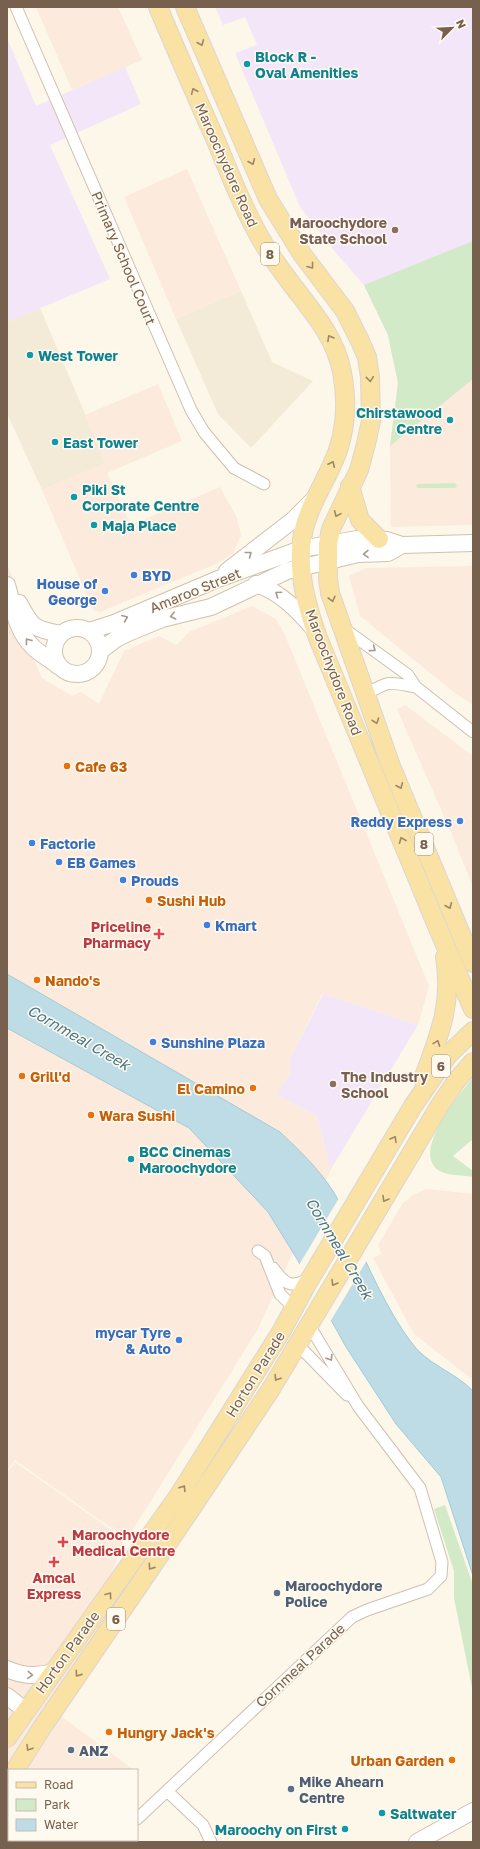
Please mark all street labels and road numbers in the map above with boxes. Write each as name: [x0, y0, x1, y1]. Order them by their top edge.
street label: Maroochydore Road: [192, 100, 262, 230]
street label: Primary School Court: [88, 189, 160, 327]
road number: 8: [261, 243, 279, 265]
street label: Amaroo Street: [147, 564, 243, 616]
street label: Maroochydore Road: [302, 606, 366, 738]
road number: 8: [415, 833, 433, 855]
road number: 6: [432, 1055, 450, 1077]
street label: Horton Parade: [222, 1328, 288, 1420]
street label: Horton Parade: [31, 1607, 103, 1697]
road number: 6: [107, 1608, 125, 1630]
street label: Cornmeal Parade: [252, 1619, 348, 1711]

